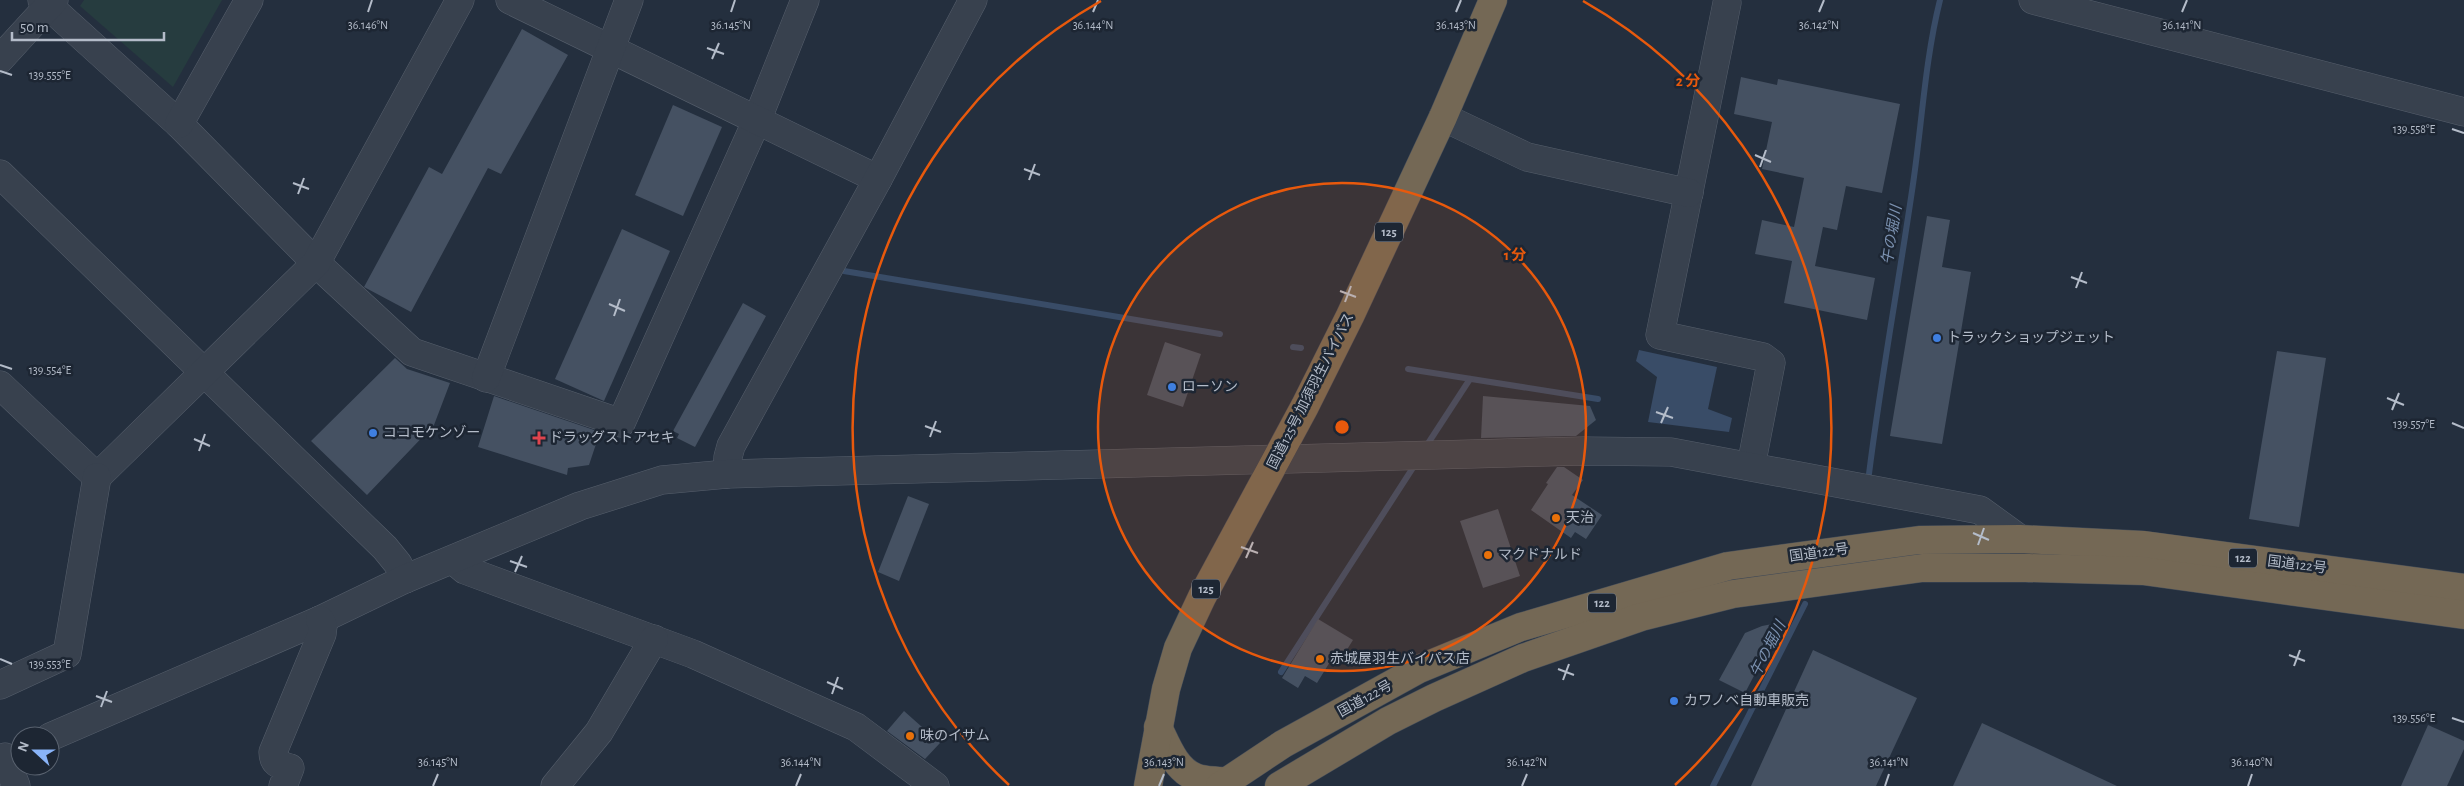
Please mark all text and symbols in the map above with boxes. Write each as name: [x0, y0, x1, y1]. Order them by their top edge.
scale bar: [12, 10, 165, 42]
text: 36.146°N: [348, 19, 388, 31]
text: 36.145°N: [711, 19, 751, 31]
text: 36.144°N: [1073, 19, 1113, 31]
text: 36.143°N: [1436, 19, 1476, 31]
text: 36.142°N: [1799, 19, 1839, 31]
text: 36.141°N: [2162, 19, 2202, 31]
text: 50 m: [20, 20, 49, 35]
text: 139.555°E: [29, 69, 71, 81]
text: 2 分: [1676, 73, 1700, 89]
text: 139.558°E: [2393, 123, 2435, 135]
water label: 午の堀川: [1879, 202, 1904, 266]
road number: 125: [1375, 222, 1403, 242]
text: 1 分: [1504, 247, 1526, 263]
street label: 国道125号 加須羽生バイパス: [1265, 310, 1357, 471]
place label: トラックショップジェット: [1947, 330, 2115, 345]
marker: トラックショップジェット: [1931, 332, 1943, 344]
text: 139.554°E: [29, 364, 71, 376]
place label: ローソン: [1182, 380, 1238, 394]
marker: ローソン: [1166, 381, 1178, 393]
centre of rings: [1333, 418, 1351, 436]
text: 139.557°E: [2393, 418, 2435, 430]
place label: ココモケンゾー: [383, 425, 481, 440]
marker: ココモケンゾー: [367, 427, 379, 439]
place label: ドラッグストアセキ: [549, 430, 675, 445]
marker: ドラッグストアセキ: [533, 432, 545, 444]
place label: 天治: [1566, 510, 1594, 525]
marker: 天治: [1550, 512, 1562, 524]
street label: 国道122号: [1788, 541, 1849, 564]
place label: マクドナルド: [1498, 547, 1582, 562]
road number: 122: [2229, 548, 2257, 568]
marker: マクドナルド: [1482, 549, 1494, 561]
street label: 国道122号: [2267, 553, 2328, 576]
road number: 125: [1192, 580, 1220, 598]
road number: 122: [1588, 594, 1616, 612]
water label: 午の堀川: [1747, 617, 1789, 679]
place label: 赤城屋羽生バイパス店: [1330, 651, 1470, 666]
marker: 赤城屋羽生バイパス店: [1314, 653, 1326, 665]
text: 139.553°E: [29, 658, 71, 670]
street label: 国道122号: [1335, 678, 1394, 720]
place label: カワノベ自動車販売: [1684, 693, 1809, 708]
marker: カワノベ自動車販売: [1668, 695, 1680, 707]
text: 139.556°E: [2393, 712, 2435, 724]
north arrow: [10, 726, 60, 776]
place label: 味のイサム: [920, 728, 990, 743]
marker: 味のイサム: [904, 730, 916, 742]
text: N: [16, 740, 32, 754]
text: 36.145°N: [418, 756, 458, 768]
text: 36.144°N: [781, 756, 821, 768]
text: 36.143°N: [1144, 756, 1184, 768]
text: 36.142°N: [1507, 756, 1547, 768]
text: 36.141°N: [1869, 756, 1909, 768]
text: 36.140°N: [2231, 756, 2273, 768]

